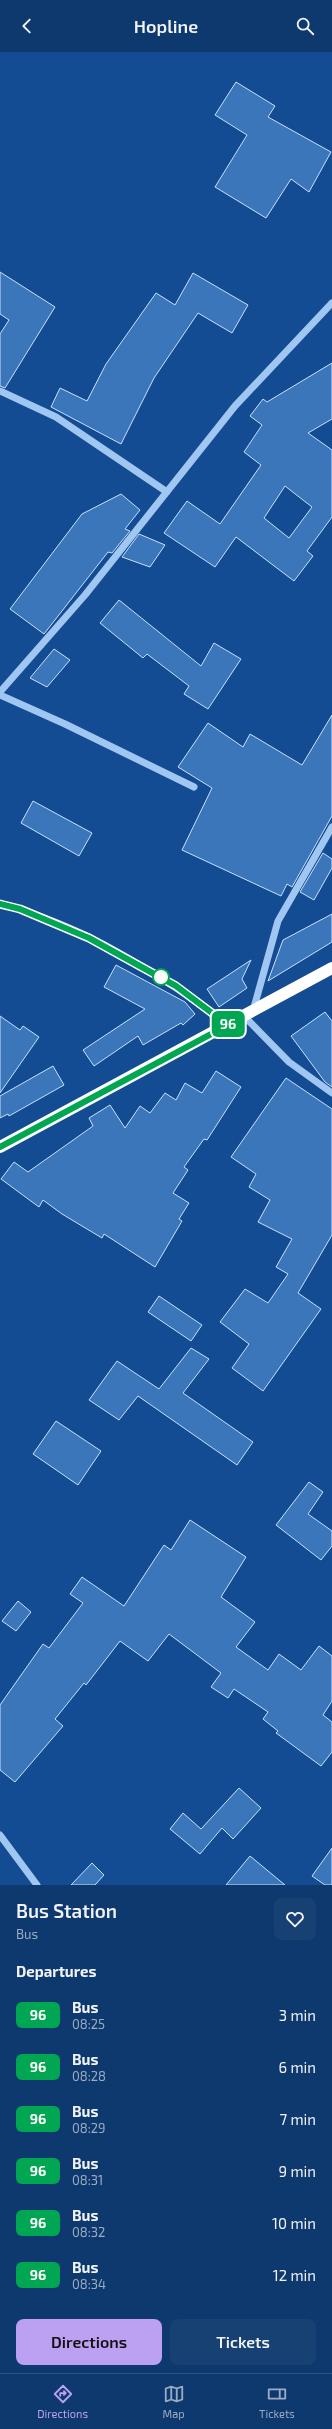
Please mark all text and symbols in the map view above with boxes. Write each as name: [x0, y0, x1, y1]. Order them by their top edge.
icon: back: [16, 15, 38, 37]
text: Hopline: [134, 15, 198, 37]
icon: search: [294, 15, 316, 37]
unlabelled marker: [152, 968, 170, 986]
line badge: 96: [210, 1011, 246, 1037]
text: 96: [220, 1015, 236, 1032]
button: heart: [274, 1898, 316, 1940]
text: Bus Station: [16, 1899, 117, 1922]
text: Bus: [16, 1926, 38, 1942]
text: Departures: [16, 1962, 96, 1980]
text: Bus: [72, 1998, 98, 2016]
text: 96: [30, 2006, 46, 2023]
text: 3 min: [279, 2006, 316, 2024]
text: 08:25: [72, 2016, 105, 2032]
text: Bus: [72, 2050, 98, 2068]
text: 96: [30, 2058, 46, 2075]
text: 6 min: [278, 2058, 316, 2076]
text: 08:28: [72, 2068, 106, 2084]
text: Bus: [72, 2102, 98, 2120]
text: 96: [30, 2110, 46, 2127]
text: 7 min: [279, 2110, 316, 2128]
text: 08:29: [72, 2120, 106, 2136]
text: Bus: [72, 2154, 98, 2172]
text: 96: [30, 2162, 46, 2179]
text: 9 min: [278, 2162, 316, 2180]
text: 08:31: [72, 2172, 103, 2188]
text: Bus: [72, 2206, 98, 2224]
text: 96: [30, 2214, 46, 2231]
text: 10 min: [272, 2214, 316, 2232]
text: 08:32: [72, 2224, 105, 2240]
text: Bus: [72, 2258, 98, 2276]
text: 96: [30, 2266, 46, 2283]
text: 12 min: [273, 2266, 316, 2284]
text: 08:34: [72, 2276, 106, 2292]
button: Directions: [16, 2319, 162, 2365]
button: Tickets: [170, 2319, 316, 2365]
tab: Directions: [37, 2383, 88, 2420]
tab: Map: [163, 2383, 185, 2420]
tab: Tickets: [259, 2383, 295, 2420]

